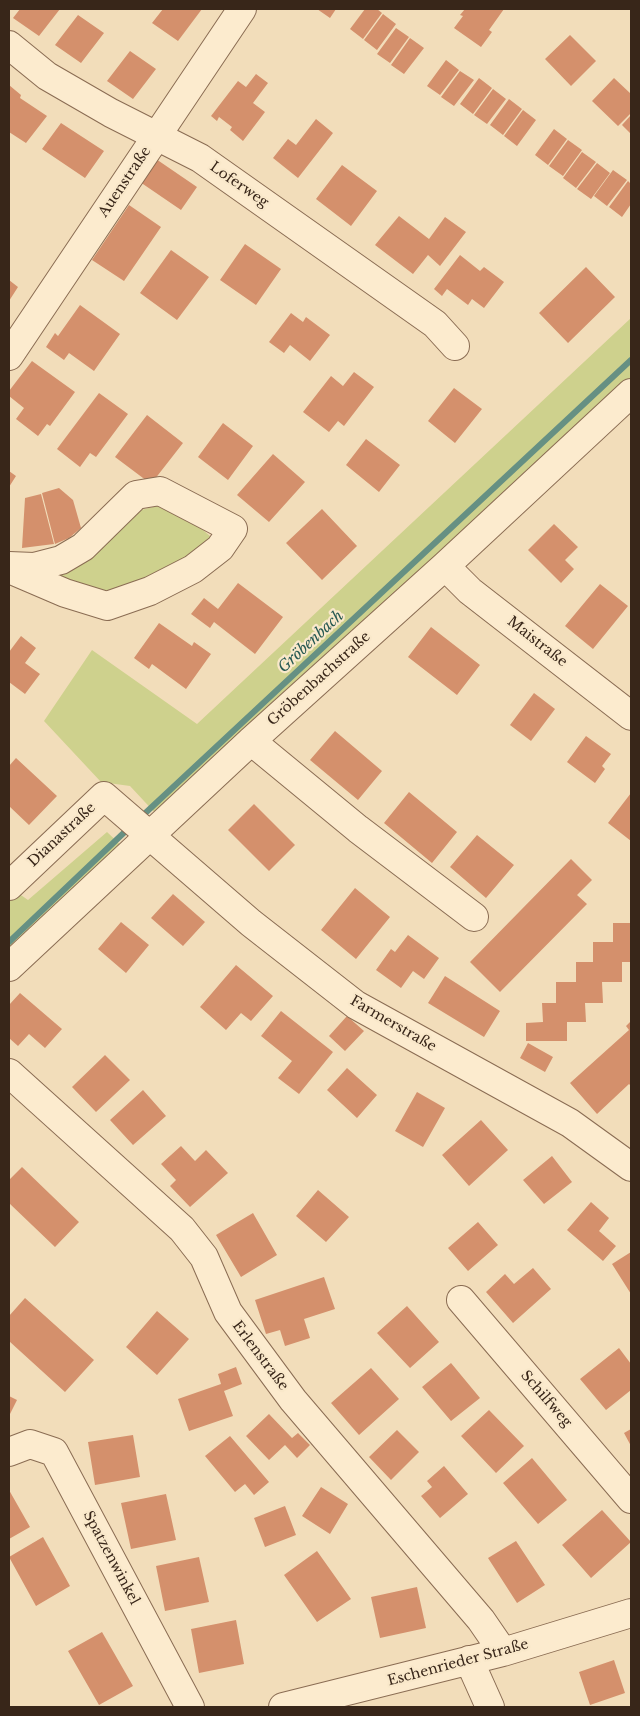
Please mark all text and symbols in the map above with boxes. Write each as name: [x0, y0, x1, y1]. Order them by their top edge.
street label: Auenstraße: [95, 144, 155, 220]
street label: Loferweg: [206, 159, 272, 211]
water label: Gröbenbach: [275, 607, 347, 677]
street label: Maistraße: [504, 613, 570, 671]
street label: Gröbenbachstraße: [264, 628, 374, 730]
street label: Dianastraße: [25, 800, 99, 870]
street label: Farmerstraße: [347, 993, 439, 1055]
street label: Erlenstraße: [228, 1318, 292, 1394]
street label: Schilfweg: [517, 1367, 575, 1431]
street label: Spatzenwinkel: [79, 1508, 143, 1608]
street label: Eschenrieder Straße: [386, 1636, 530, 1690]

